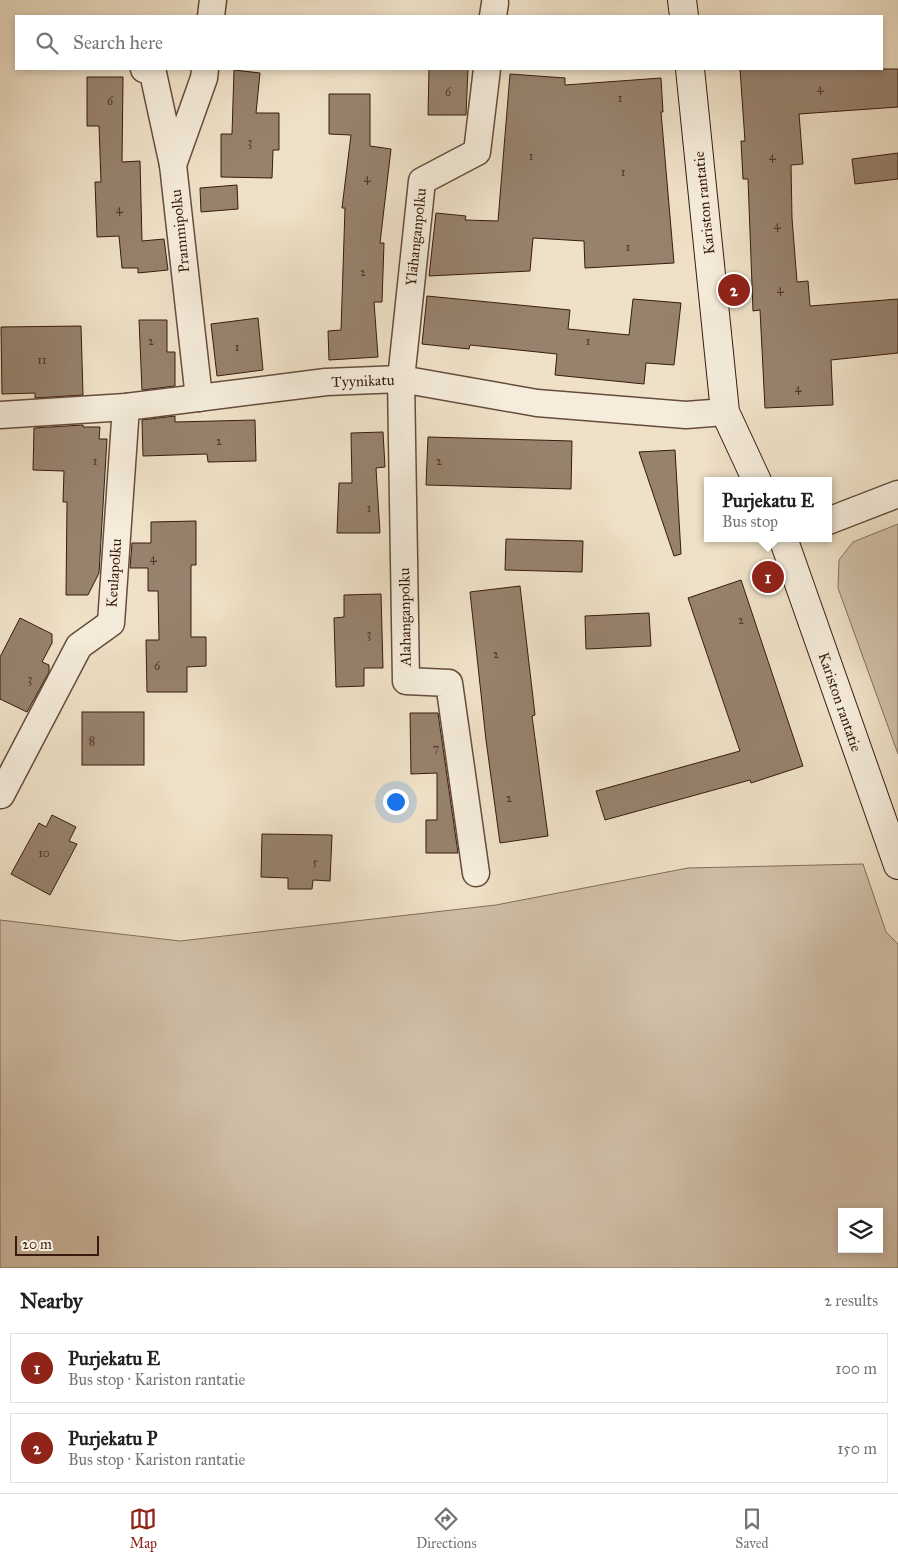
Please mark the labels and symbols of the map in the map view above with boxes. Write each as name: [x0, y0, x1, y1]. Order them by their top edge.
house number: 4: [817, 81, 824, 95]
house number: 6: [445, 85, 452, 99]
house number: 1: [618, 91, 623, 105]
house number: 6: [107, 94, 114, 108]
house number: 3: [248, 135, 253, 149]
house number: 1: [529, 149, 534, 163]
house number: 4: [769, 149, 776, 163]
street label: Kariston rantatie: [690, 150, 718, 256]
house number: 1: [621, 165, 626, 179]
house number: 4: [364, 171, 371, 185]
street label: Ylähanganpolku: [402, 187, 430, 287]
street label: Prammipolku: [167, 188, 193, 274]
house number: 4: [116, 202, 123, 216]
house number: 4: [774, 218, 781, 232]
house number: 1: [626, 240, 631, 254]
house number: 2: [360, 265, 366, 279]
pin: 2: [718, 271, 750, 309]
house number: 4: [777, 282, 784, 296]
house number: 2: [148, 334, 154, 348]
house number: 1: [586, 334, 591, 348]
house number: 1: [235, 340, 240, 354]
house number: 11: [37, 353, 47, 367]
street label: Tyynikatu: [331, 371, 395, 391]
house number: 4: [795, 381, 802, 395]
house number: 2: [216, 434, 222, 448]
house number: 1: [93, 454, 98, 468]
house number: 2: [436, 454, 442, 468]
house number: 1: [367, 501, 372, 515]
street label: Keulapolku: [103, 538, 125, 608]
house number: 4: [150, 551, 157, 565]
pin: 1: [752, 558, 784, 596]
street label: Alahanganpolku: [395, 567, 415, 668]
house number: 2: [738, 613, 744, 627]
house number: 3: [367, 627, 372, 641]
house number: 2: [493, 647, 499, 661]
street label: Kariston rantatie: [815, 650, 865, 754]
house number: 6: [154, 659, 161, 673]
house number: 3: [28, 672, 33, 686]
house number: 8: [89, 734, 95, 748]
house number: 7: [433, 741, 439, 755]
your location: [383, 789, 409, 815]
house number: 2: [506, 791, 512, 805]
house number: 10: [38, 846, 50, 860]
house number: 5: [312, 855, 318, 869]
scale bar: [15, 1233, 99, 1256]

